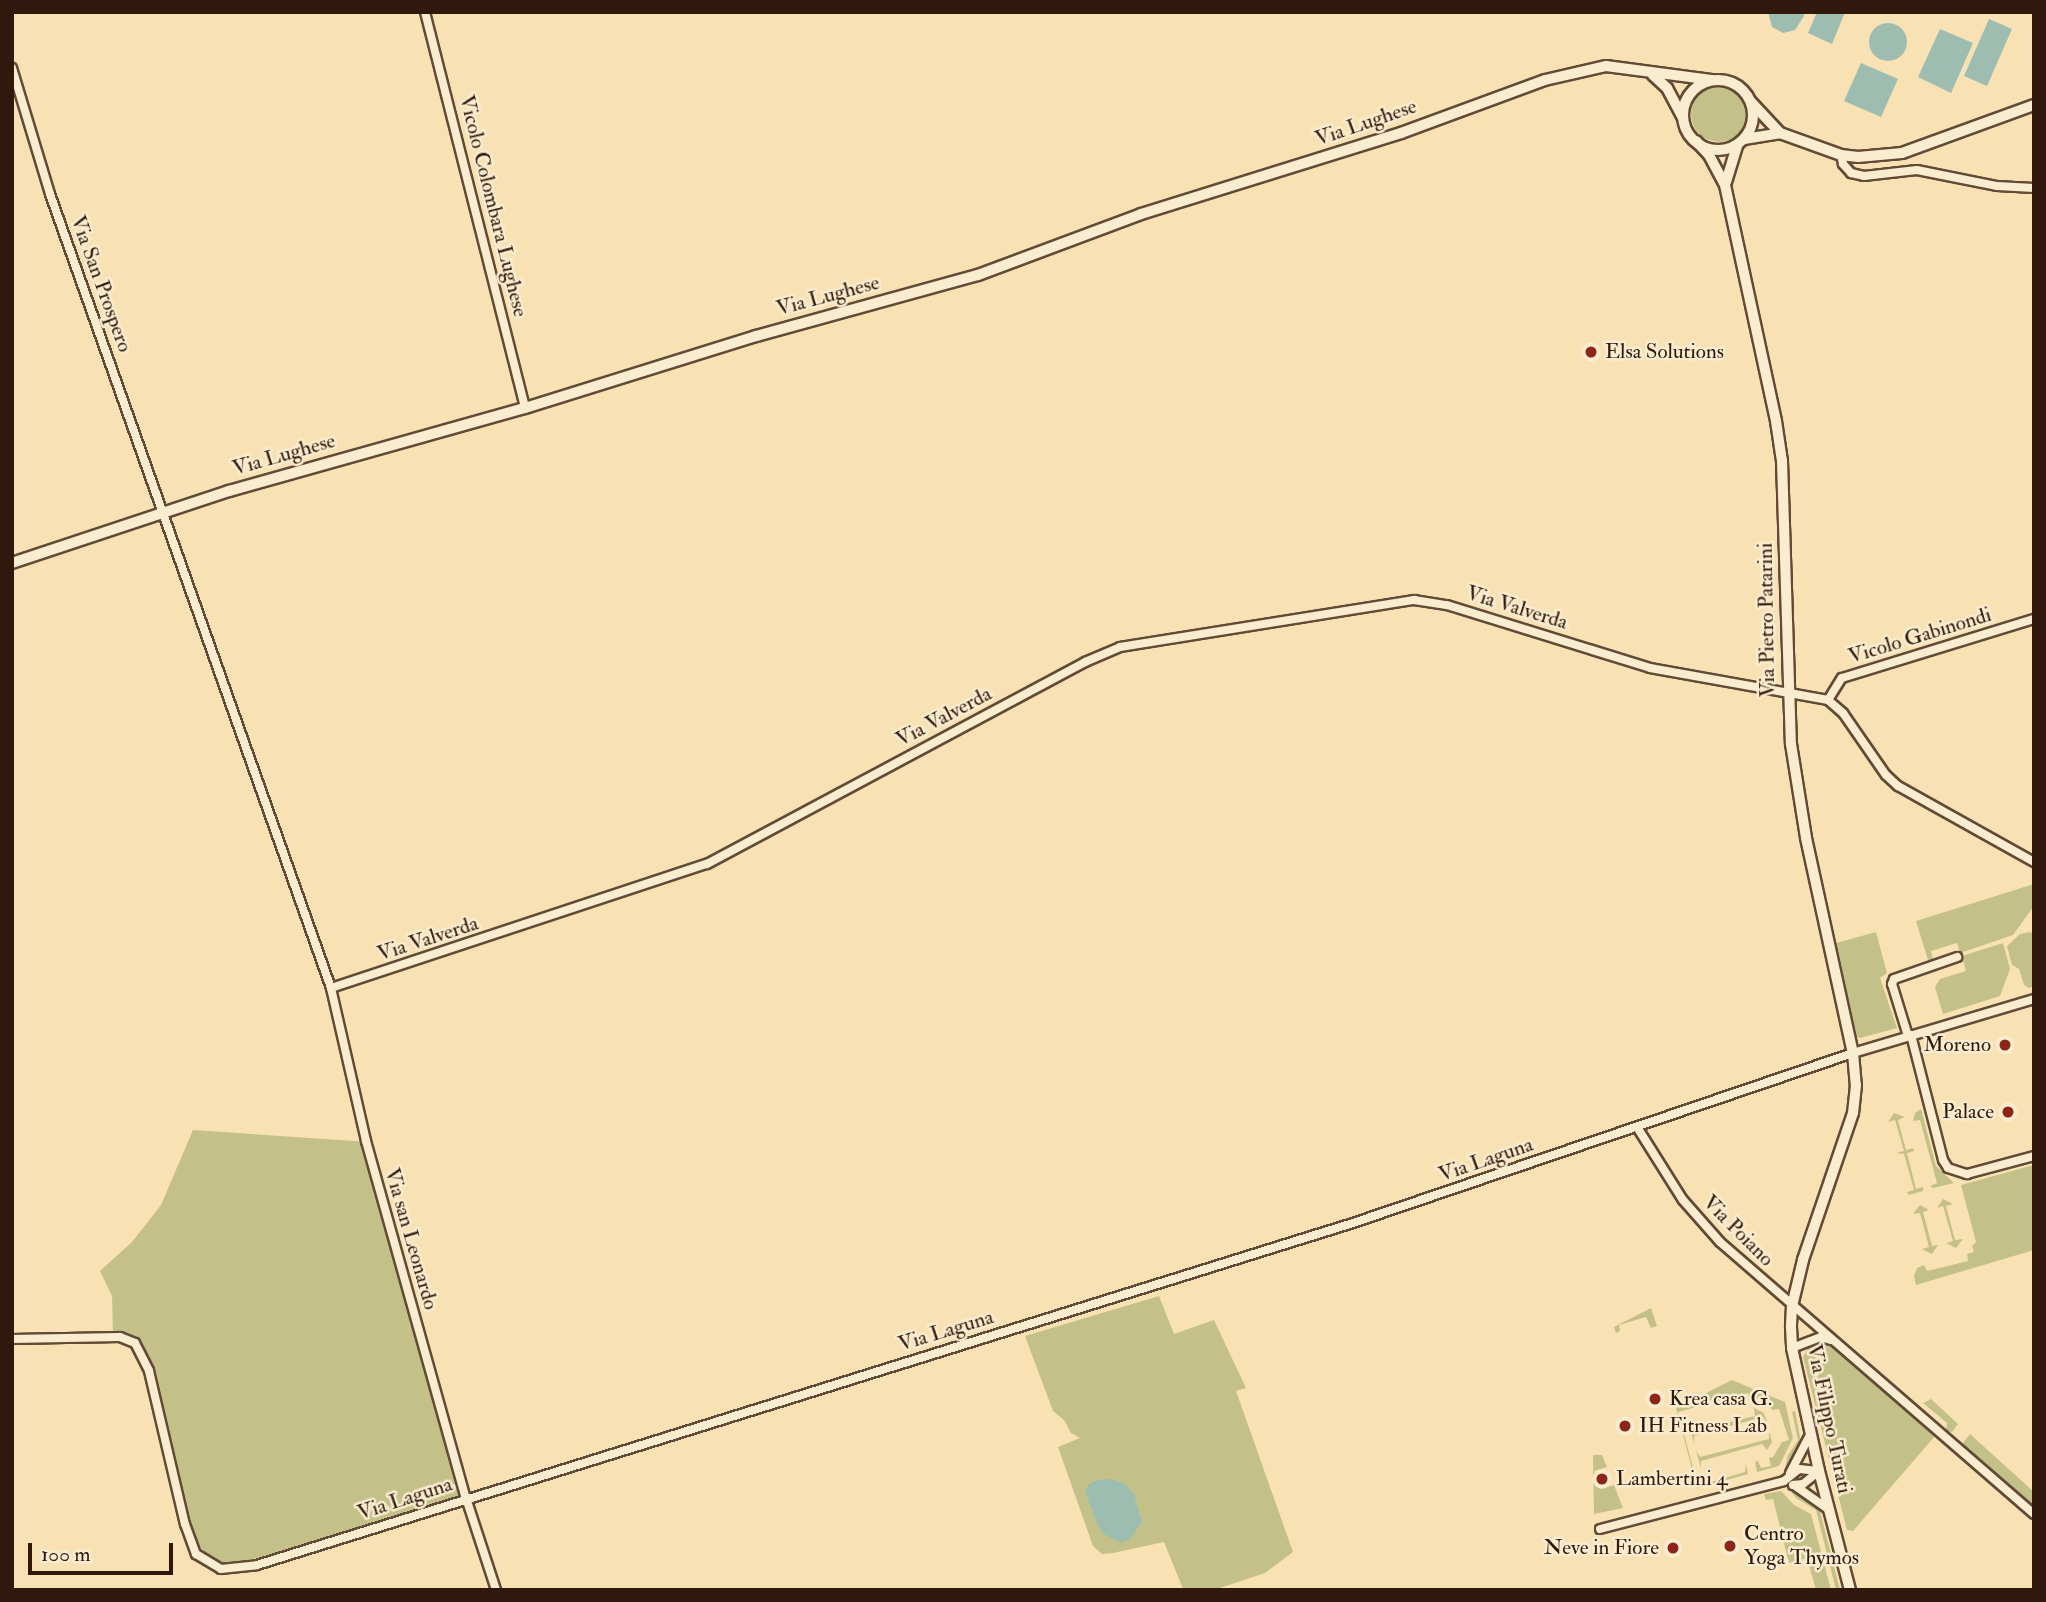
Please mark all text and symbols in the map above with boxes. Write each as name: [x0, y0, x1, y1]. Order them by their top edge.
street label: Vicolo Colombara Lughese: [453, 93, 533, 319]
street label: Via Lughese: [1312, 94, 1420, 152]
street label: Via San Prospero: [65, 212, 137, 356]
street label: Via Lughese: [774, 270, 882, 322]
place label: Elsa Solutions: [1605, 339, 1724, 365]
marker: Elsa Solutions: [1583, 344, 1599, 360]
street label: Via Lughese: [230, 428, 338, 482]
street label: Via Pietro Patarini: [1753, 542, 1781, 698]
street label: Via Valverda: [1463, 581, 1571, 635]
street label: Vicolo Gabinondi: [1845, 602, 1995, 670]
street label: Via Valverda: [892, 681, 996, 753]
street label: Via Valverda: [374, 911, 482, 967]
place label: Moreno: [1924, 1032, 1991, 1058]
marker: Moreno: [1997, 1037, 2013, 1053]
place label: Palace: [1942, 1099, 1994, 1125]
marker: Palace: [2000, 1104, 2016, 1120]
street label: Via Laguna: [1436, 1132, 1536, 1188]
street label: Via san Leonardo: [379, 1165, 443, 1313]
street label: Via Poiano: [1697, 1190, 1779, 1272]
street label: Via Laguna: [895, 1305, 997, 1357]
street label: Via Filippo Turati: [1801, 1342, 1857, 1496]
place label: Krea casa G.: [1669, 1386, 1772, 1412]
marker: Krea casa G.: [1647, 1391, 1663, 1407]
place label: IH Fitness Lab: [1639, 1413, 1767, 1439]
marker: IH Fitness Lab: [1617, 1418, 1633, 1434]
place label: Lambertini 4: [1616, 1466, 1728, 1492]
marker: Lambertini 4: [1594, 1471, 1610, 1487]
street label: Via Laguna: [354, 1472, 456, 1526]
place label: Centro Yoga Thymos: [1744, 1521, 1859, 1571]
scale bar: [32, 1528, 177, 1572]
place label: Neve in Fiore: [1544, 1535, 1659, 1561]
marker: Centro Yoga Thymos: [1722, 1538, 1738, 1554]
marker: Neve in Fiore: [1665, 1540, 1681, 1556]
text: 100 m: [41, 1541, 91, 1568]

